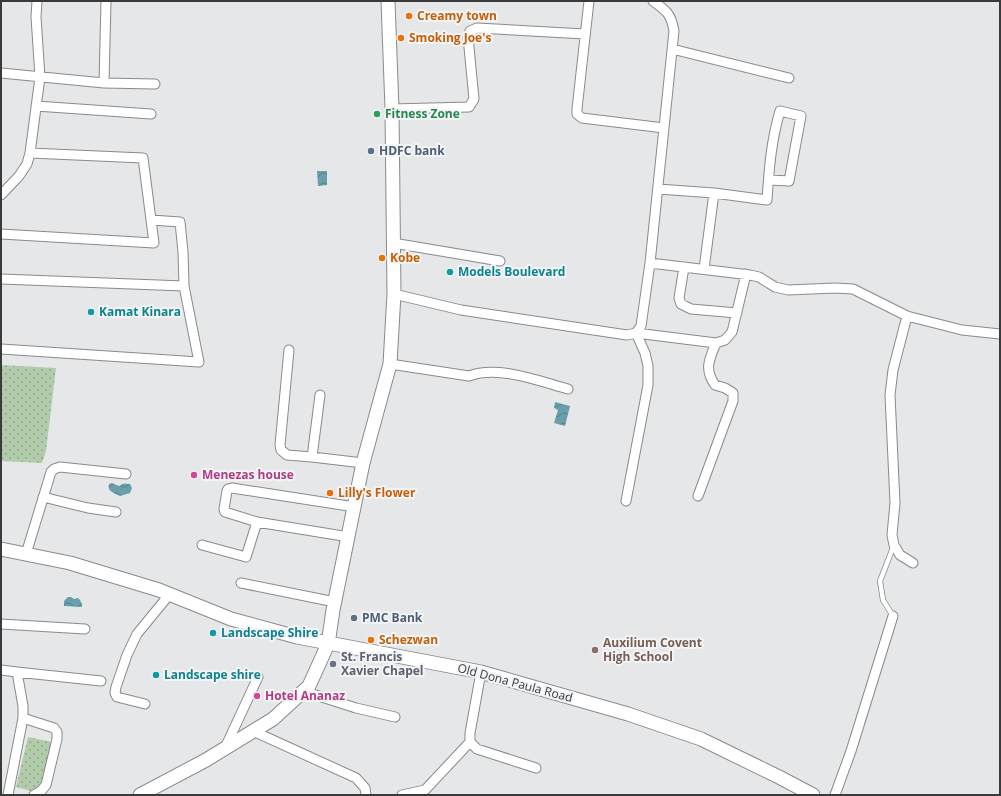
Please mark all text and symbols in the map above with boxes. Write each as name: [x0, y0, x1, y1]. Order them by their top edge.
place label: Creamy town: [417, 7, 497, 24]
marker: Creamy town: [404, 11, 414, 21]
place label: Smoking Joe's: [409, 29, 491, 46]
marker: Smoking Joe's: [396, 33, 406, 43]
place label: Fitness Zone: [385, 105, 460, 122]
marker: Fitness Zone: [372, 109, 382, 119]
place label: HDFC bank: [379, 142, 445, 159]
marker: HDFC bank: [366, 146, 376, 156]
place label: Kobe: [390, 249, 420, 266]
marker: Kobe: [377, 253, 387, 263]
place label: Models Boulevard: [458, 263, 565, 280]
marker: Models Boulevard: [445, 267, 455, 277]
place label: Kamat Kinara: [99, 303, 181, 320]
marker: Kamat Kinara: [86, 307, 96, 317]
place label: Menezas house: [202, 466, 294, 483]
marker: Menezas house: [189, 470, 199, 480]
place label: Lilly's Flower: [338, 484, 416, 501]
marker: Lilly's Flower: [325, 488, 335, 498]
place label: PMC Bank: [362, 609, 423, 626]
marker: PMC Bank: [349, 613, 359, 623]
place label: Landscape Shire: [221, 624, 318, 641]
marker: Landscape Shire: [208, 628, 218, 638]
place label: Schezwan: [379, 631, 438, 648]
place label: Auxilium Covent High School: [603, 634, 702, 665]
marker: Schezwan: [366, 635, 376, 645]
marker: Auxilium Covent High School: [590, 645, 600, 655]
place label: St. Francis Xavier Chapel: [341, 648, 424, 679]
marker: St. Francis Xavier Chapel: [328, 659, 338, 669]
street label: Old Dona Paula Road: [456, 659, 575, 706]
place label: Landscape shire: [164, 666, 261, 683]
marker: Landscape shire: [151, 670, 161, 680]
place label: Hotel Ananaz: [265, 687, 345, 704]
marker: Hotel Ananaz: [252, 691, 262, 701]

